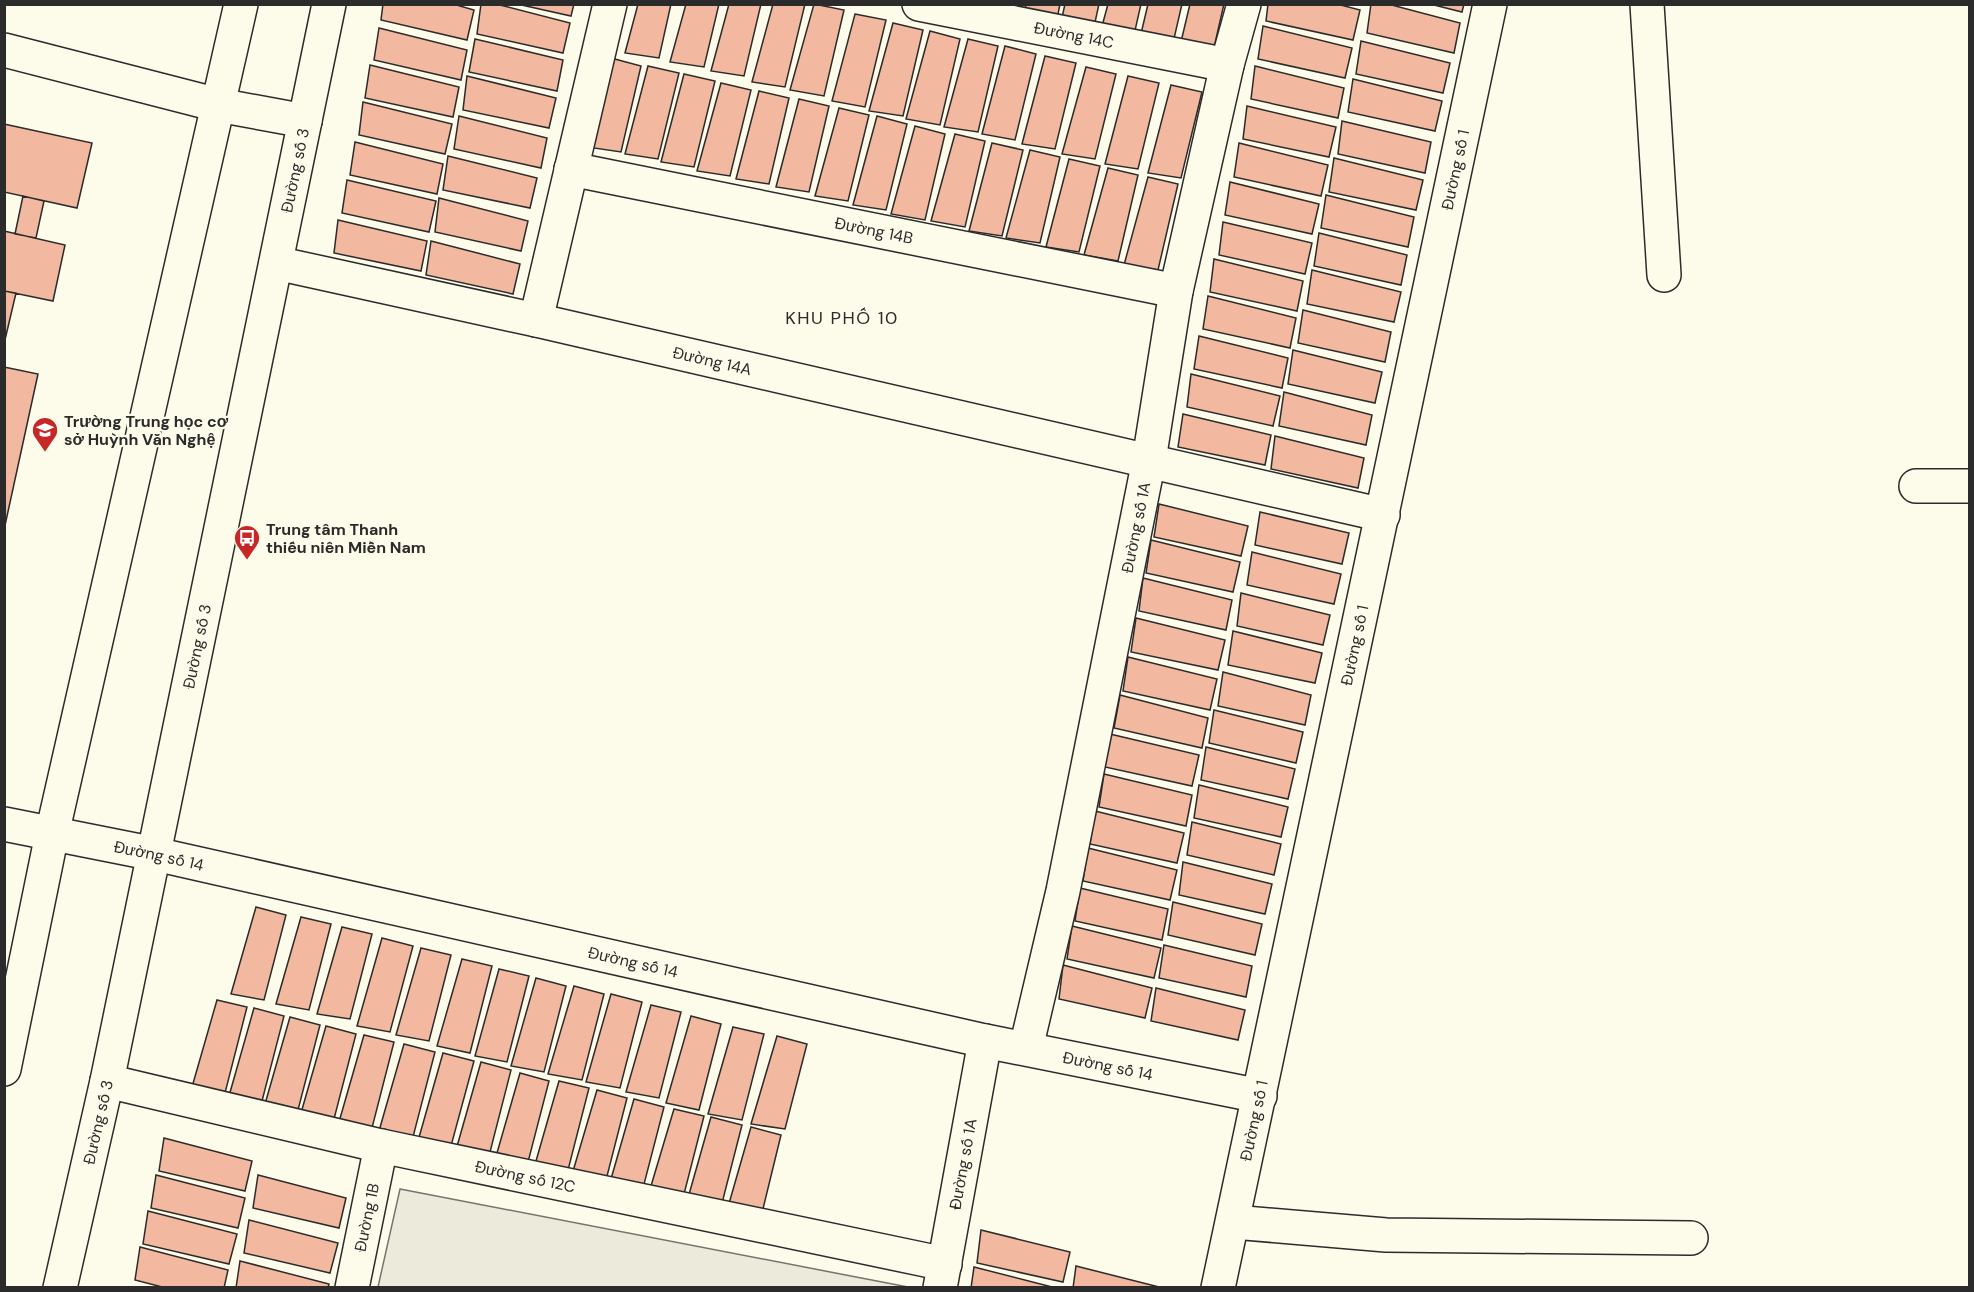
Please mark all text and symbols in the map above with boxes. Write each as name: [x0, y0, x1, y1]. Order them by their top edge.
street label: Đường 14C: [1032, 17, 1116, 53]
street label: Đường số 3: [276, 126, 314, 215]
street label: Đường số 1: [1437, 128, 1474, 212]
street label: Đường 14B: [833, 212, 915, 249]
district label: KHU PHỐ 10: [785, 306, 899, 330]
street label: Đường 14A: [671, 342, 754, 380]
place label: Trường Trung học cơ sở Huỳnh Văn Nghệ: [64, 411, 229, 450]
school or university icon: Trường Trung học cơ sở Huỳnh Văn Nghệ: [30, 415, 60, 453]
street label: Đường số 1A: [1117, 480, 1155, 575]
place label: Trung tâm Thanh thiếu niên Miền Nam: [266, 519, 426, 558]
bus stop icon: Trung tâm Thanh thiếu niên Miền Nam: [232, 523, 262, 561]
street label: Đường số 3: [178, 602, 216, 691]
street label: Đường số 1: [1336, 603, 1373, 688]
street label: Đường số 14: [112, 836, 206, 876]
street label: Đường số 14: [586, 942, 680, 983]
street label: Đường số 14: [1061, 1047, 1155, 1085]
street label: Đường số 3: [78, 1078, 118, 1167]
street label: Đường số 1: [1235, 1079, 1273, 1163]
street label: Đường số 1A: [944, 1116, 982, 1211]
street label: Đường số 12C: [473, 1156, 577, 1197]
street label: Đường 1B: [350, 1181, 384, 1254]

